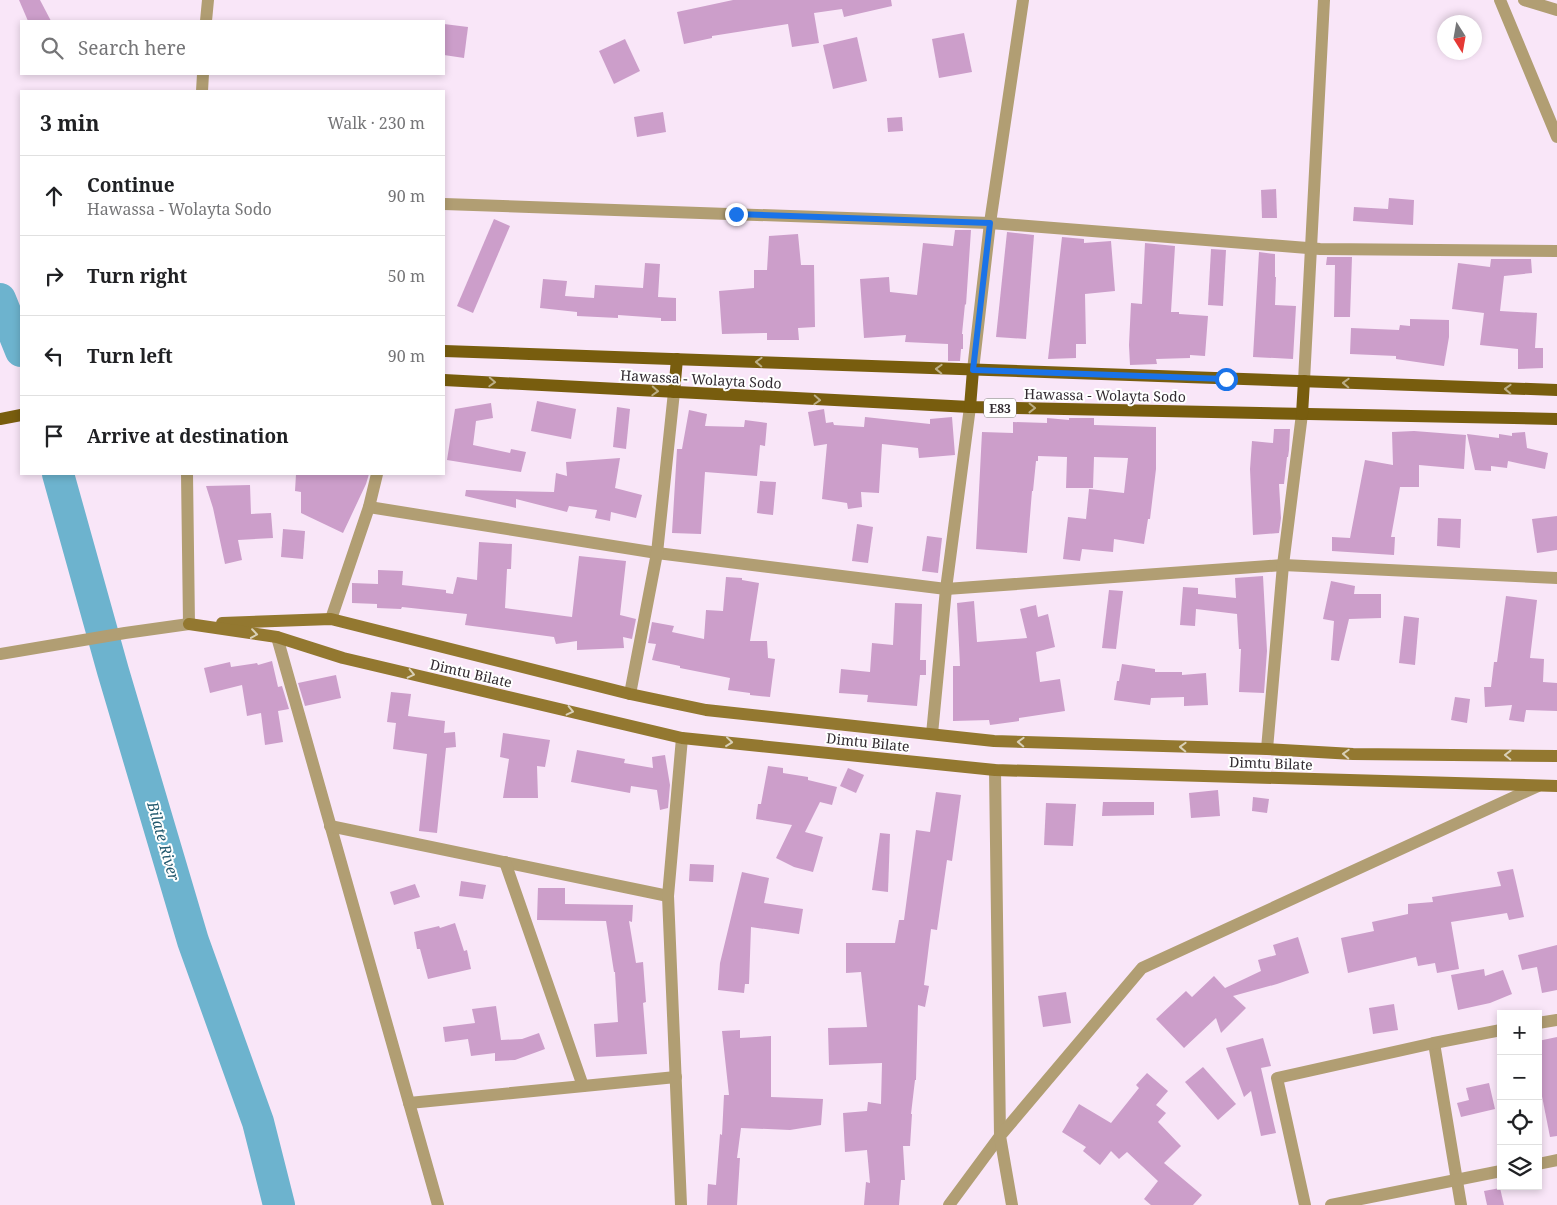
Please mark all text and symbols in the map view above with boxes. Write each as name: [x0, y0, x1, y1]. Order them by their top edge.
north arrow: [1437, 15, 1482, 60]
search box: [20, 20, 445, 75]
icon: search: [38, 34, 66, 62]
text: Search here: [78, 35, 186, 61]
text: 3 min: [40, 109, 99, 137]
text: Walk · 230 m: [328, 112, 425, 134]
text: Continue: [87, 172, 175, 198]
icon: ahead: [40, 182, 68, 210]
text: 90 m: [388, 185, 425, 207]
text: Hawassa - Wolayta Sodo: [87, 198, 272, 220]
route end: [725, 203, 748, 226]
icon: right: [40, 262, 68, 290]
text: Turn right: [87, 263, 187, 289]
text: 50 m: [388, 265, 425, 287]
icon: left: [40, 342, 68, 370]
text: Turn left: [87, 343, 173, 369]
text: 90 m: [388, 345, 425, 367]
one-way arrow: [754, 357, 762, 367]
one-way arrow: [934, 363, 942, 374]
street label: Hawassa - Wolayta Sodo: [620, 365, 782, 393]
route start: [1215, 368, 1238, 391]
one-way arrow: [489, 377, 497, 388]
one-way arrow: [1342, 378, 1350, 388]
one-way arrow: [1504, 383, 1512, 394]
street label: Hawassa - Wolayta Sodo: [1024, 384, 1186, 406]
one-way arrow: [651, 386, 659, 397]
one-way arrow: [813, 394, 821, 405]
road number: E83: [984, 398, 1016, 418]
one-way arrow: [1028, 403, 1036, 414]
icon: arrive: [40, 422, 68, 450]
text: Arrive at destination: [87, 423, 289, 449]
one-way arrow: [250, 628, 259, 638]
street label: Dimtu Bilate: [428, 654, 514, 692]
one-way arrow: [407, 668, 416, 679]
one-way arrow: [565, 705, 574, 716]
street label: Dimtu Bilate: [825, 728, 911, 756]
one-way arrow: [1017, 736, 1025, 747]
one-way arrow: [725, 737, 733, 748]
one-way arrow: [1179, 742, 1187, 752]
one-way arrow: [1342, 748, 1350, 759]
one-way arrow: [1504, 750, 1512, 760]
street label: Dimtu Bilate: [1229, 752, 1313, 774]
water label: Bilate River: [143, 798, 185, 884]
map controls: [1497, 1010, 1542, 1190]
button: +: [1497, 1010, 1542, 1055]
button: −: [1497, 1055, 1542, 1100]
button: locate: [1497, 1100, 1542, 1145]
button: layers: [1497, 1145, 1542, 1190]

